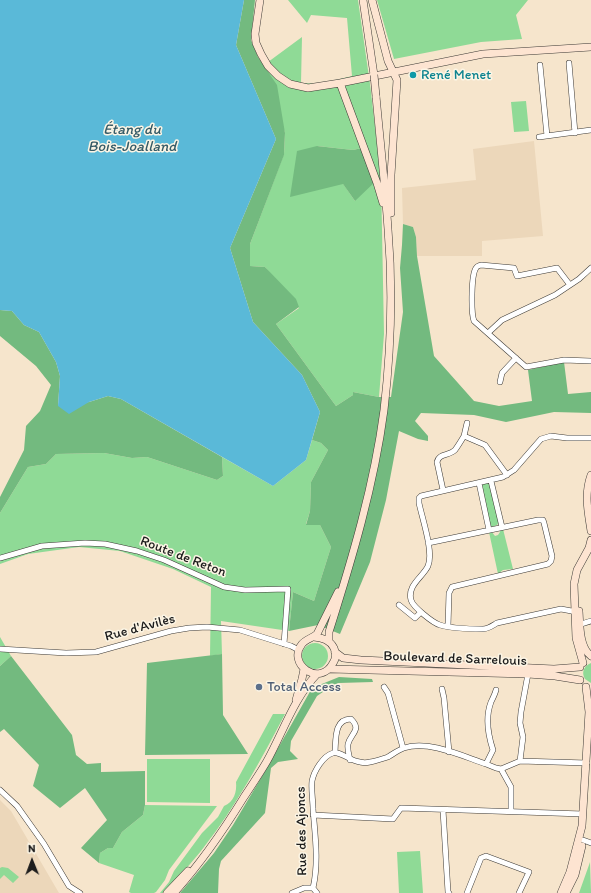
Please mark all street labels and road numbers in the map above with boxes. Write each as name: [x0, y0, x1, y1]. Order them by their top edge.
street label: Route de Reton: [138, 533, 228, 581]
street label: Rue d'Avilès: [103, 611, 177, 645]
street label: Boulevard de Sarrelouis: [383, 648, 527, 670]
street label: Rue des Ajoncs: [293, 786, 311, 876]

